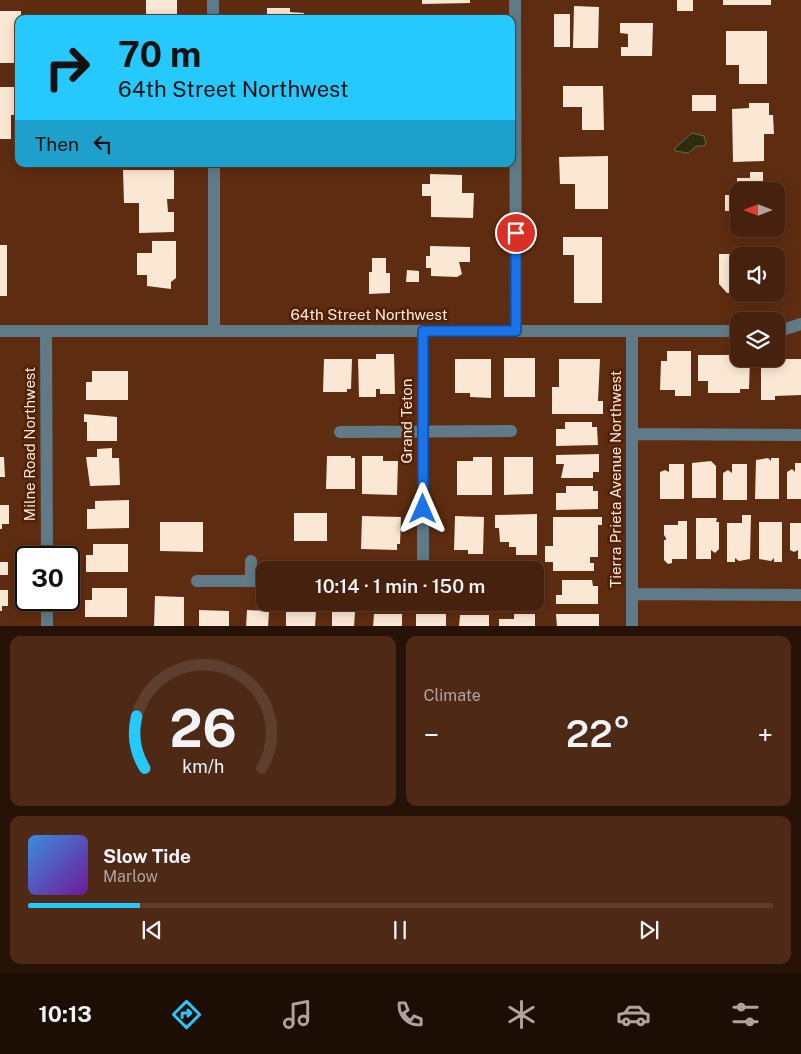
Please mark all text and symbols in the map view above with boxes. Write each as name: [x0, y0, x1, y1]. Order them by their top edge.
text: 70 m: [118, 34, 201, 75]
icon: right: [35, 35, 100, 100]
text: 64th Street Northwest: [118, 76, 348, 102]
icon: left: [89, 130, 117, 158]
text: Then: [35, 133, 79, 155]
north arrow: [730, 182, 785, 238]
map controls: [730, 182, 785, 367]
pin: [495, 212, 537, 254]
icon: arrive: [502, 219, 530, 247]
button: sound: [730, 247, 785, 302]
street label: 64th Street Northwest: [290, 306, 448, 323]
button: layers: [730, 312, 785, 367]
street label: Milne Road Northwest: [21, 367, 38, 521]
street label: Tierra Prieta Avenue Northwest: [607, 370, 624, 588]
street label: Grand Teton: [398, 379, 415, 463]
position arrow: [396, 482, 448, 534]
speed limit sign: 30: [15, 546, 80, 611]
text: 10:14 · 1 min · 150 m: [315, 575, 485, 597]
text: Climate: [424, 686, 481, 705]
text: 26: [169, 698, 236, 759]
text: 22°: [566, 711, 631, 756]
text: −: [424, 718, 439, 751]
text: +: [757, 718, 773, 751]
text: km/h: [182, 756, 224, 777]
text: Slow Tide: [103, 845, 191, 867]
text: Marlow: [103, 867, 158, 886]
icon: previous: [138, 916, 166, 944]
icon: pause: [386, 916, 414, 944]
icon: next: [635, 916, 663, 944]
icon: directions: [169, 997, 204, 1032]
icon: music: [280, 997, 315, 1032]
icon: phone: [392, 997, 427, 1032]
icon: climate: [504, 997, 539, 1032]
icon: car: [616, 997, 651, 1032]
icon: filters: [728, 997, 763, 1032]
text: 10:13: [38, 1001, 92, 1027]

